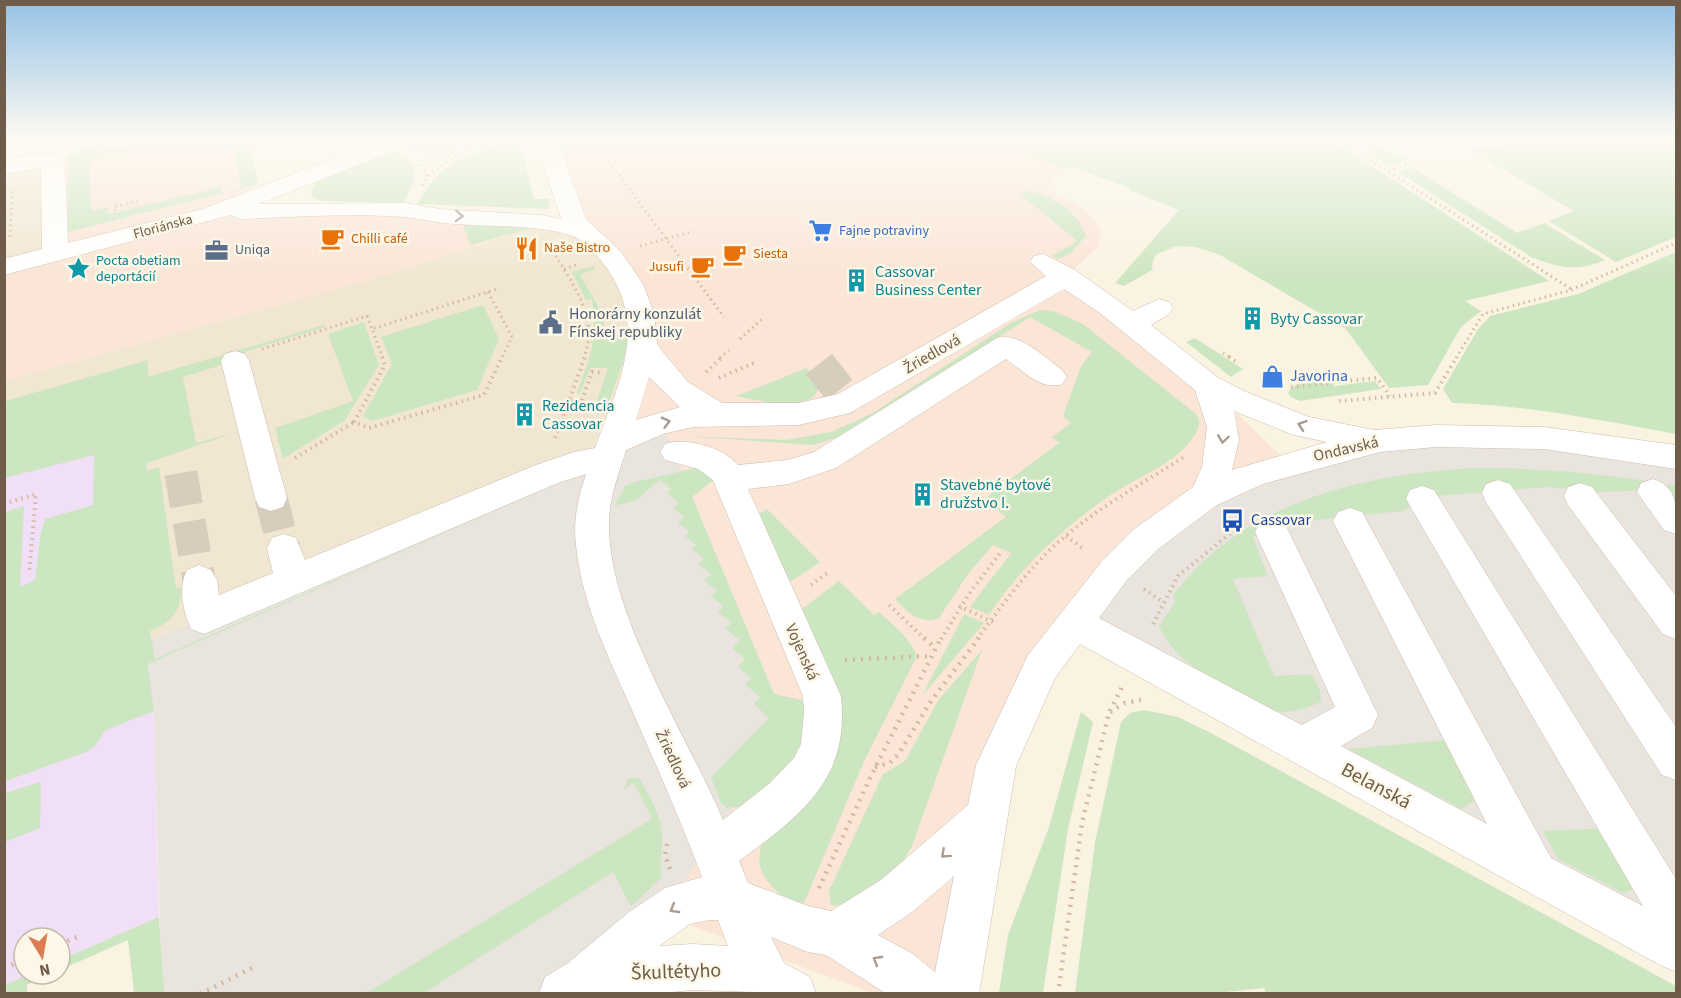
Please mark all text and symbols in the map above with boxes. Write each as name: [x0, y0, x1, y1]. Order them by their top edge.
street label: Floriánska: [131, 209, 195, 245]
one-way arrow: [454, 210, 463, 223]
supermarket icon: Fajne potraviny: [808, 218, 834, 244]
place label: Fajne potraviny: [839, 221, 929, 241]
cafe icon: Chilli café: [320, 226, 346, 252]
place label: Chilli café: [351, 229, 408, 249]
restaurant icon: Naše Bistro: [513, 235, 539, 261]
office icon: Uniqa: [204, 237, 230, 263]
place label: Naše Bistro: [544, 238, 610, 258]
place label: Uniqa: [235, 240, 270, 260]
cafe icon: Siesta: [722, 241, 748, 267]
place label: Siesta: [753, 244, 788, 264]
place label: Pocta obetiam deportácií: [96, 251, 181, 287]
cafe icon: Jusufi: [689, 254, 715, 280]
place icon: Pocta obetiam deportácií: [65, 256, 91, 282]
place label: Jusufi: [649, 257, 684, 277]
place label: Cassovar Business Center: [875, 261, 982, 301]
building icon: Cassovar Business Center: [844, 268, 870, 294]
place label: Honorárny konzulát Fínskej republiky: [569, 303, 702, 343]
building icon: Byty Cassovar: [1239, 306, 1265, 332]
place label: Byty Cassovar: [1270, 308, 1363, 330]
public building icon: Honorárny konzulát Fínskej republiky: [538, 310, 564, 336]
street label: Žriedlová: [899, 329, 965, 379]
shop icon: Javorina: [1259, 363, 1285, 389]
place label: Javorina: [1290, 365, 1348, 387]
place label: Rezidencia Cassovar: [542, 395, 614, 435]
building icon: Rezidencia Cassovar: [511, 402, 537, 428]
one-way arrow: [661, 416, 671, 429]
one-way arrow: [1297, 420, 1308, 432]
street label: Ondavská: [1311, 431, 1381, 467]
one-way arrow: [1217, 434, 1229, 444]
place label: Stavebné bytové družstvo I.: [940, 474, 1051, 514]
building icon: Stavebné bytové družstvo I.: [909, 481, 935, 507]
bus stop icon: Cassovar: [1220, 507, 1246, 533]
place label: Cassovar: [1251, 509, 1311, 531]
street label: Vojenská: [780, 620, 824, 684]
street label: Žriedlová: [650, 726, 696, 792]
street label: Belanská: [1336, 756, 1416, 816]
one-way arrow: [941, 847, 952, 858]
one-way arrow: [670, 902, 680, 914]
north arrow: [12, 926, 72, 986]
one-way arrow: [873, 955, 883, 967]
street label: Škultétyho: [630, 956, 722, 988]
text: N: [37, 958, 52, 982]

